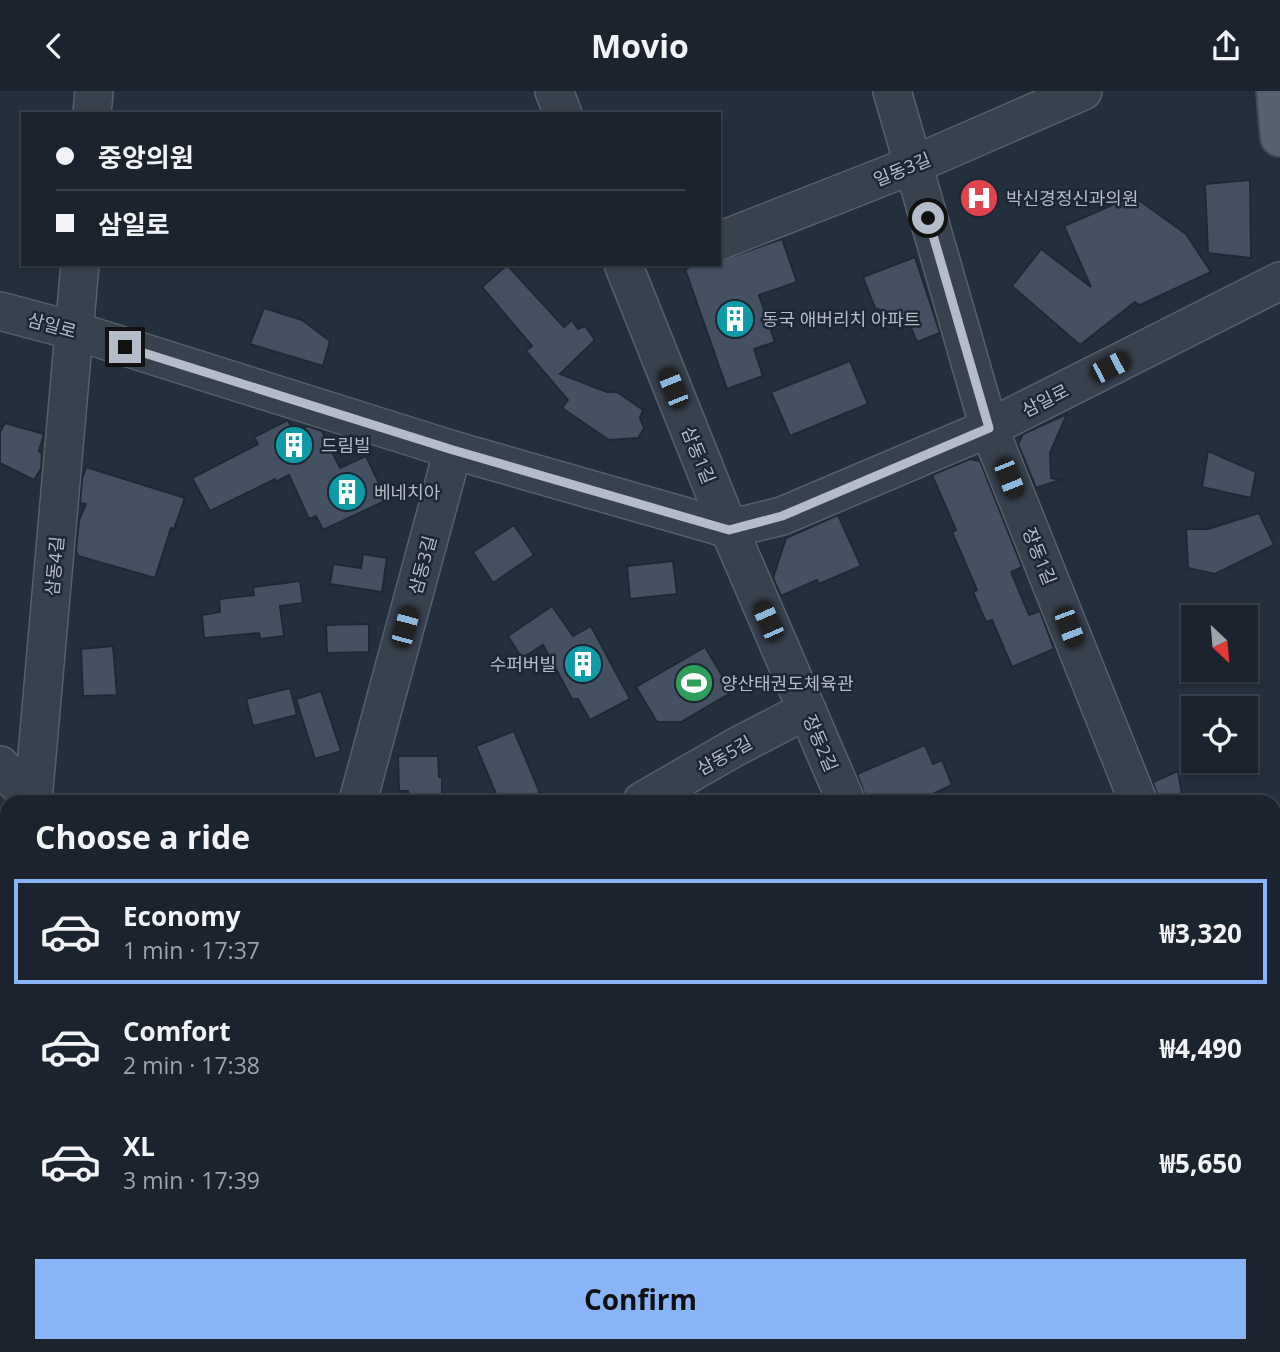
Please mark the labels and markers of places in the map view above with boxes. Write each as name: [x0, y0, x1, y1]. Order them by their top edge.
hospital icon: 박신경정신과의원: [958, 177, 1000, 219]
place label: 박신경정신과의원: [1006, 186, 1138, 210]
building icon: 동국 애버리치 아파트: [714, 298, 756, 340]
place label: 동국 애버리치 아파트: [762, 307, 920, 331]
building icon: 드림빌: [273, 424, 315, 466]
place label: 드림빌: [321, 433, 371, 457]
building icon: 베네치아: [326, 471, 368, 513]
place label: 베네치아: [374, 480, 441, 504]
building icon: 수퍼버빌: [562, 643, 604, 685]
place label: 수퍼버빌: [490, 652, 556, 676]
sports icon: 양산태권도체육관: [673, 662, 715, 704]
place label: 양산태권도체육관: [721, 671, 854, 695]

